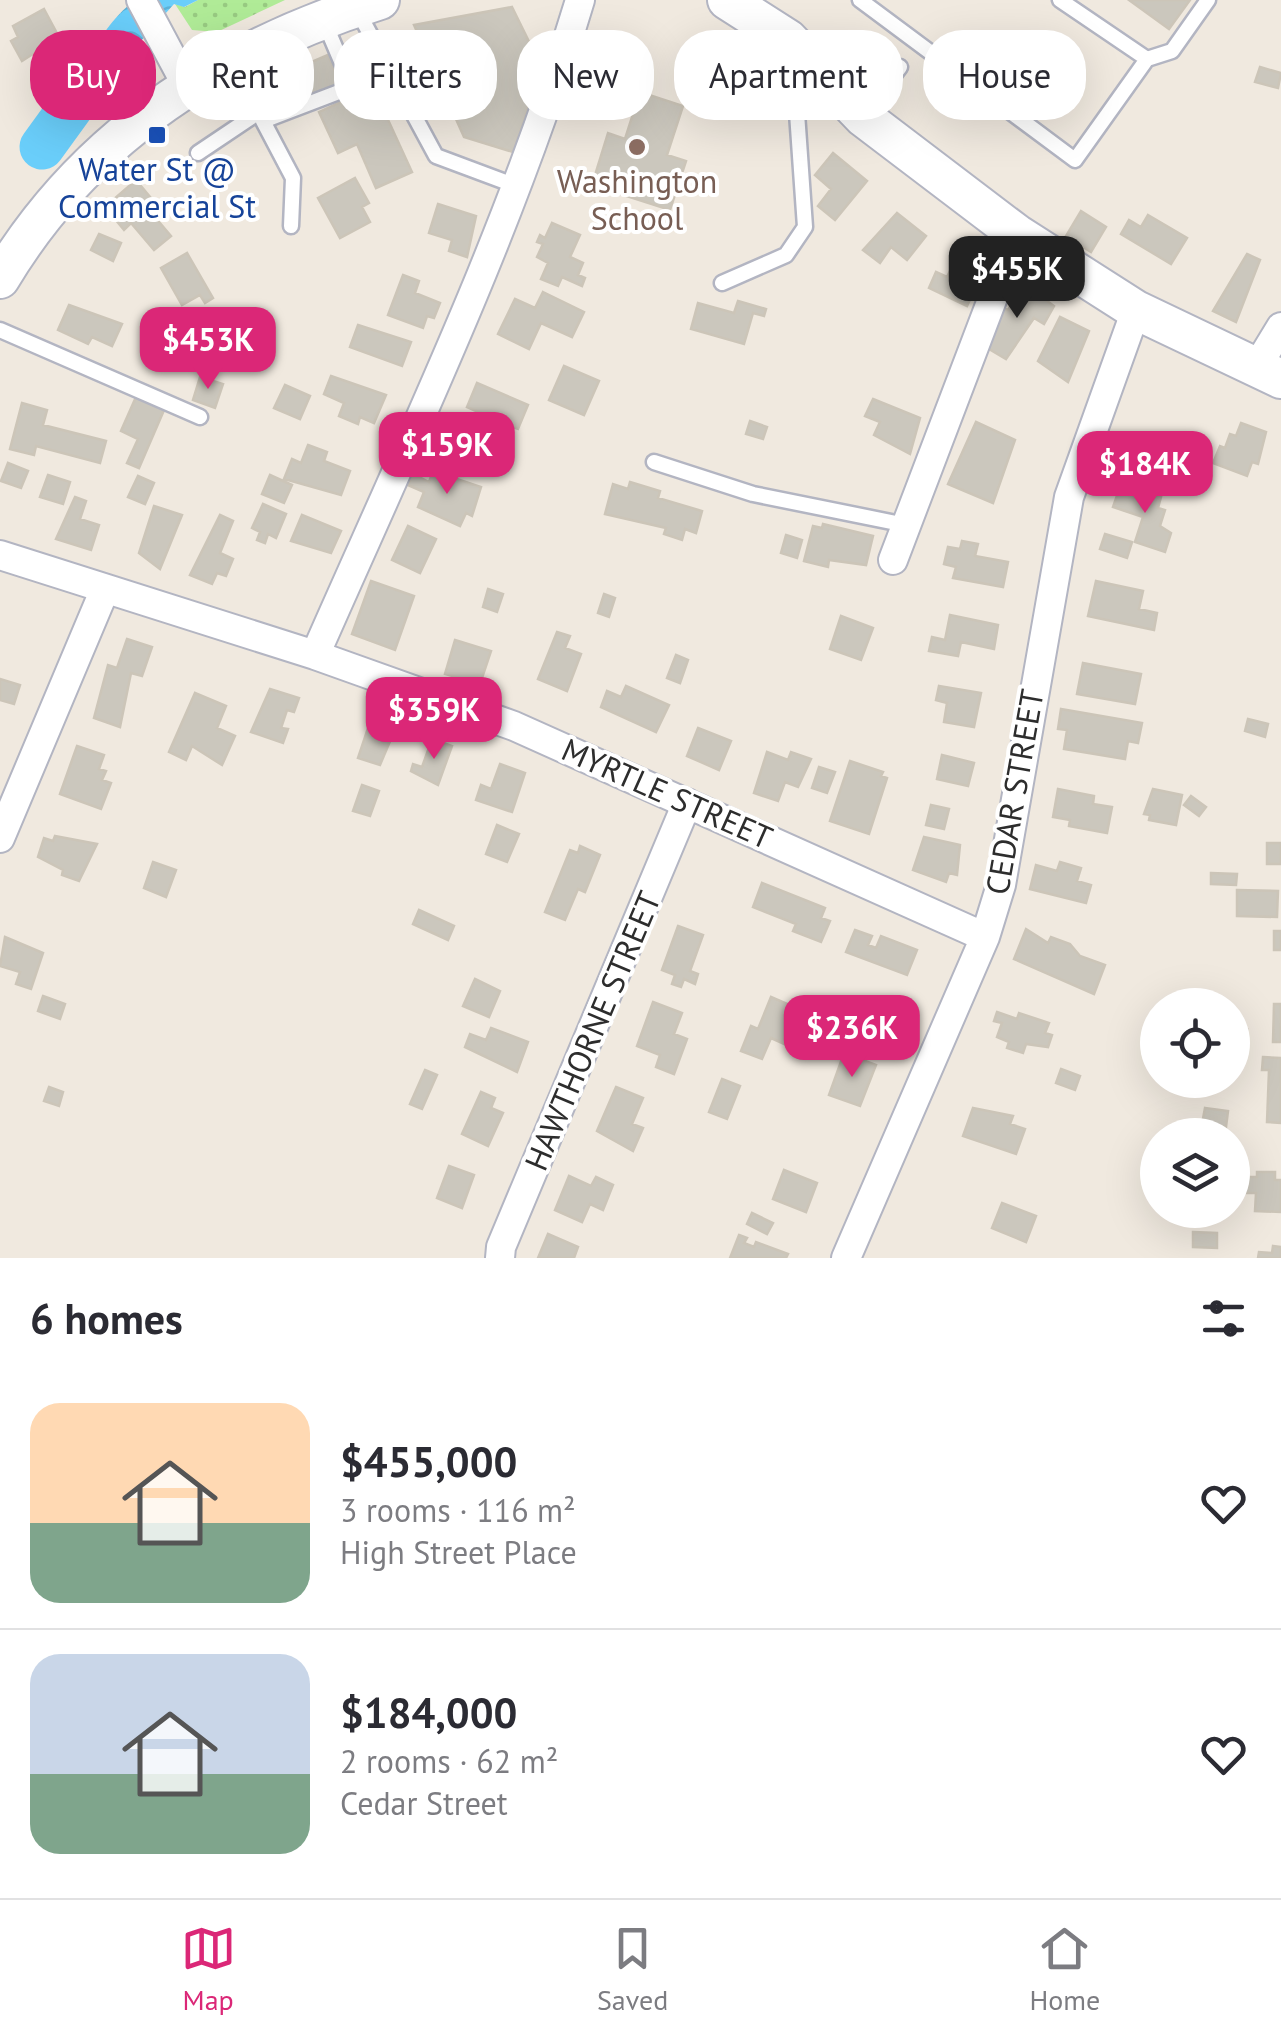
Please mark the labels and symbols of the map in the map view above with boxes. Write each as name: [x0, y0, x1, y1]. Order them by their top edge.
marker: Water St @ Commercial St: [146, 124, 168, 146]
marker: Washington School: [626, 136, 648, 158]
place label: Water St @ Commercial St: [58, 148, 256, 227]
place label: Washington School: [557, 160, 717, 239]
pin: $455K: [947, 236, 1087, 321]
pin: $453K: [138, 307, 278, 392]
pin: $159K: [377, 412, 517, 497]
pin: $184K: [1075, 431, 1215, 516]
pin: $359K: [364, 677, 504, 762]
street label: CEDAR STREET: [975, 686, 1053, 898]
street label: MYRTLE STREET: [556, 728, 779, 858]
street label: HAWTHORNE STREET: [514, 885, 670, 1176]
pin: $236K: [782, 995, 922, 1080]

